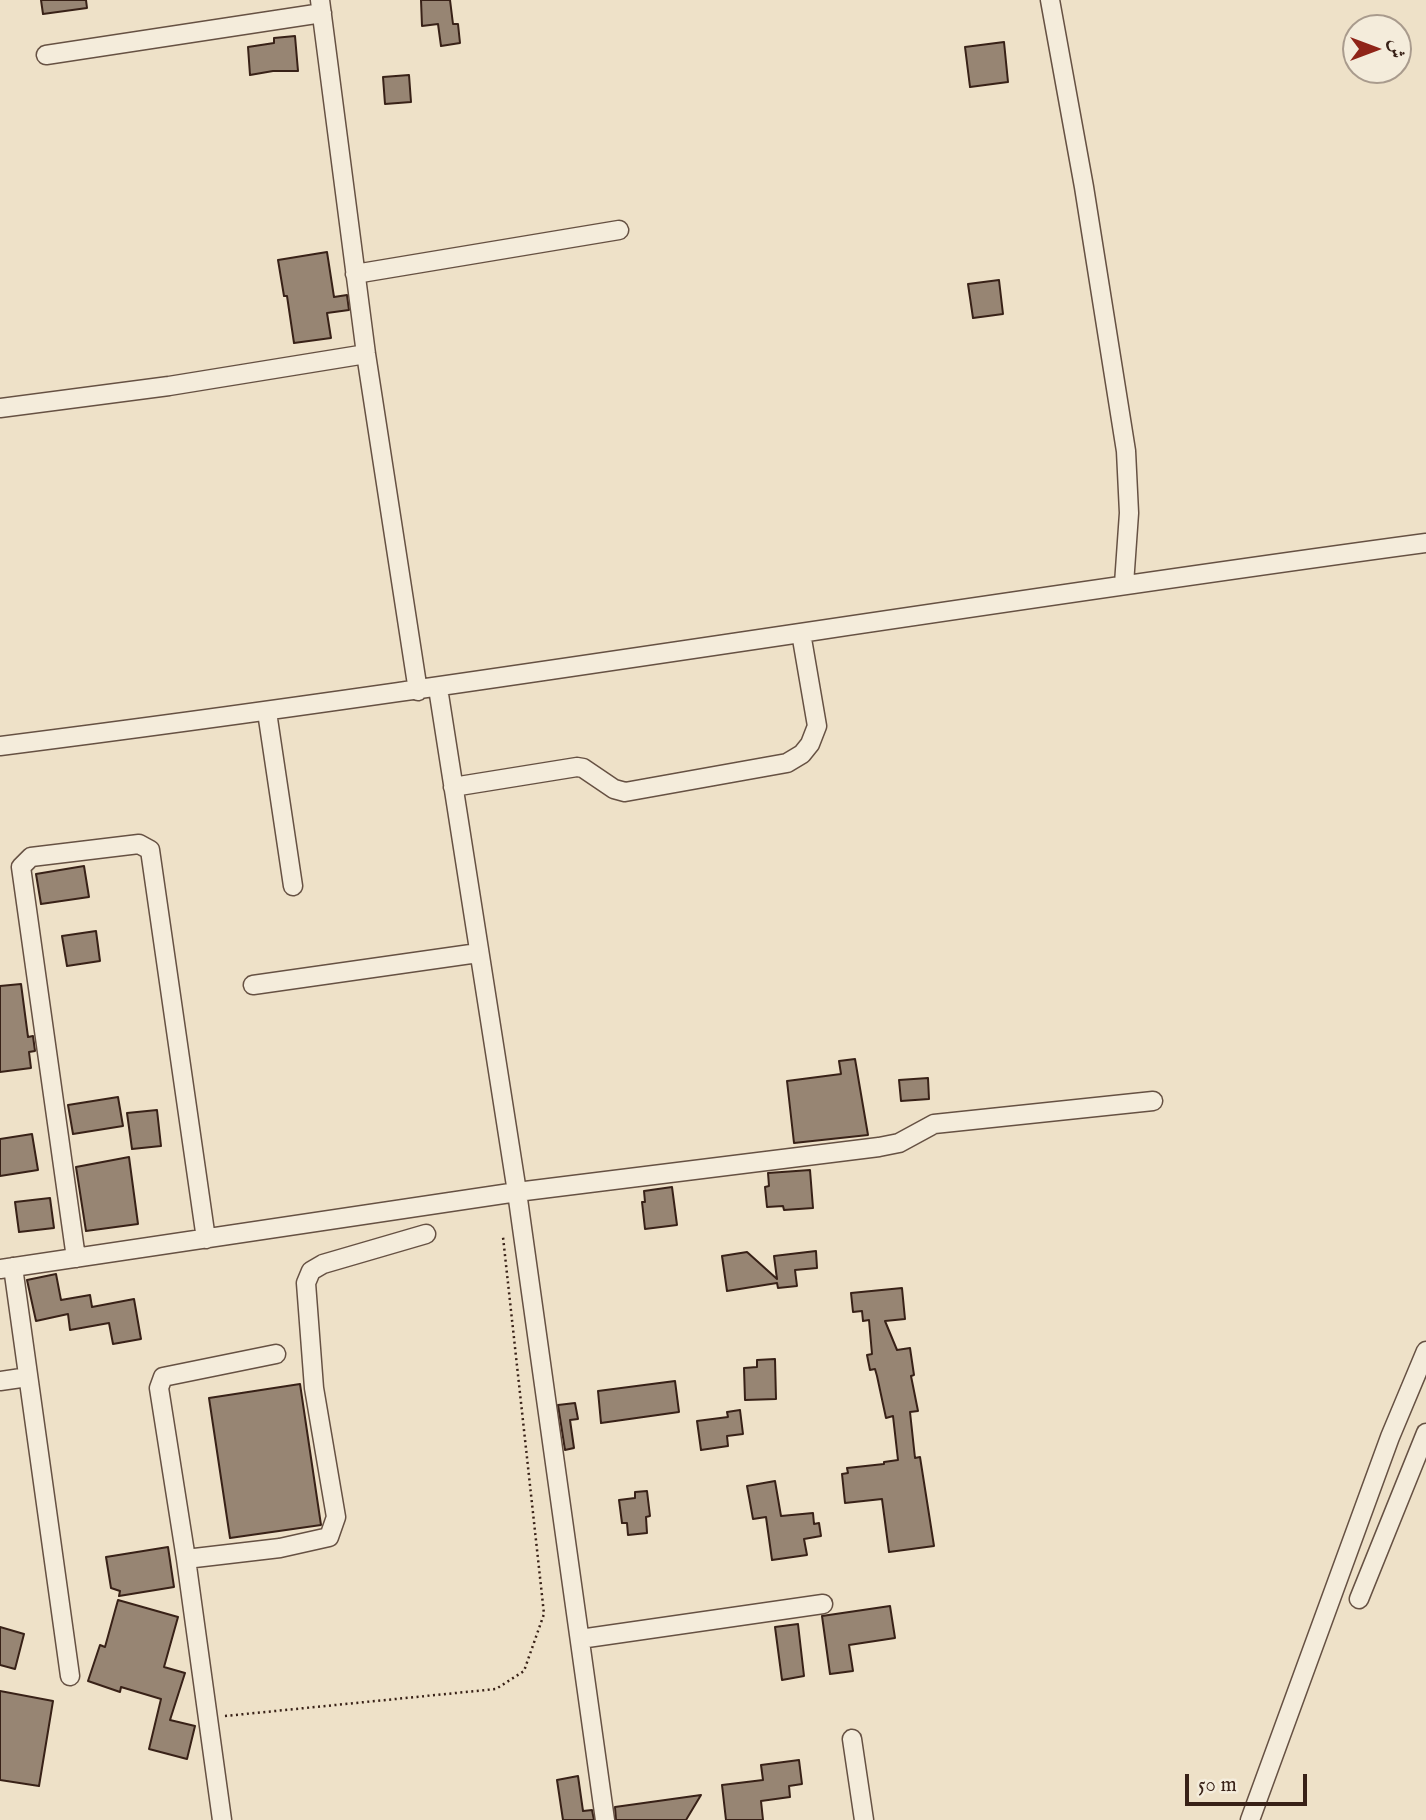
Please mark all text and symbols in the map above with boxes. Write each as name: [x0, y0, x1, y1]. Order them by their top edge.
north arrow: [1342, 14, 1412, 84]
text: ش: [1384, 40, 1408, 58]
scale bar: [1188, 1760, 1310, 1804]
text: 50 m: [1198, 1772, 1237, 1799]

